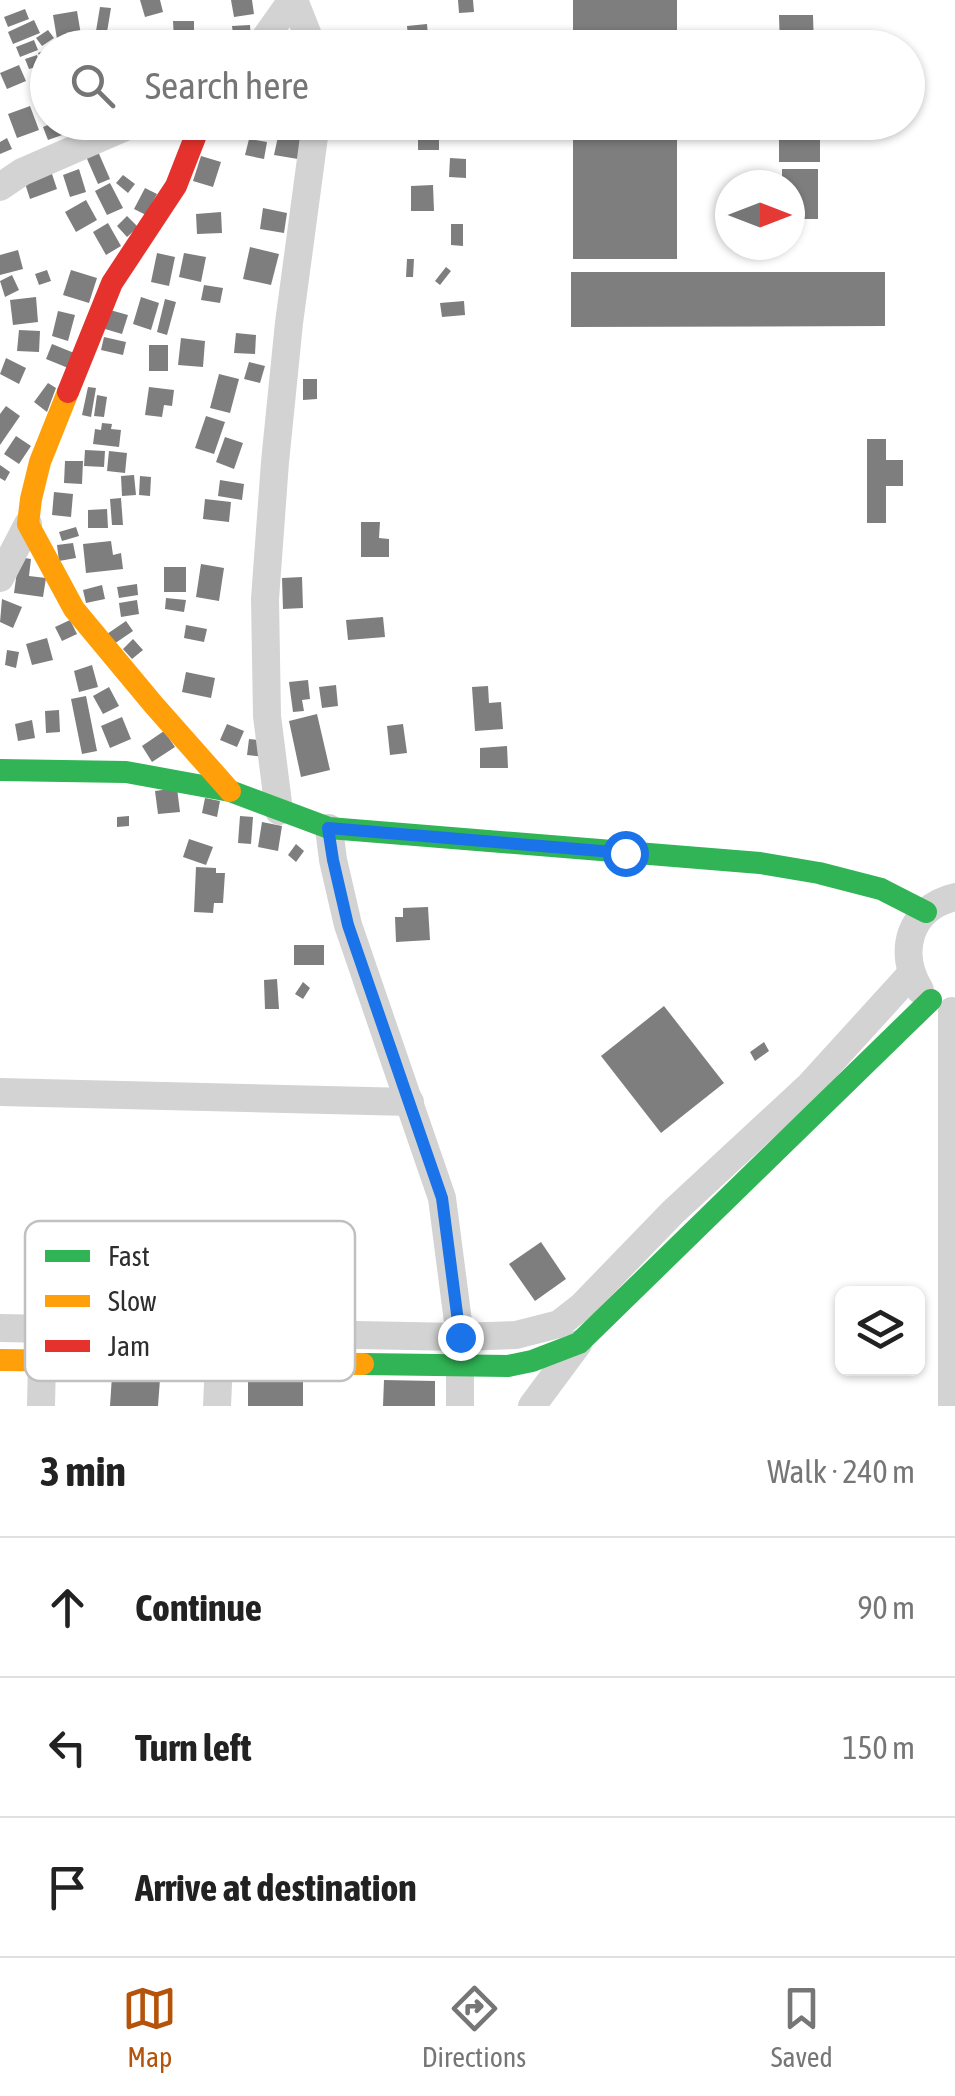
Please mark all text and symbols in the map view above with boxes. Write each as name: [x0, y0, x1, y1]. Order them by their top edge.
search box: [30, 30, 925, 140]
icon: search: [65, 58, 120, 113]
text: Search here: [145, 64, 309, 107]
north arrow: [715, 170, 805, 260]
route start: [603, 831, 649, 877]
legend: [25, 1221, 355, 1381]
text: Fast: [108, 1240, 150, 1272]
text: Slow: [108, 1285, 157, 1317]
map controls: [835, 1286, 925, 1376]
button: layers: [835, 1286, 925, 1376]
route end: [438, 1315, 484, 1361]
text: Jam: [108, 1330, 150, 1362]
text: 3 min: [40, 1447, 126, 1495]
text: Walk · 240 m: [767, 1453, 915, 1490]
icon: ahead: [40, 1580, 95, 1635]
text: Continue: [135, 1586, 262, 1629]
text: 90 m: [857, 1589, 915, 1626]
icon: left: [40, 1720, 95, 1775]
text: Turn left: [135, 1726, 251, 1769]
text: 150 m: [842, 1729, 915, 1766]
icon: arrive: [40, 1860, 95, 1915]
text: Arrive at destination: [135, 1866, 417, 1909]
tab: Map: [122, 1981, 177, 2073]
tab: Directions: [422, 1981, 526, 2073]
tab: Saved: [771, 1981, 833, 2073]

